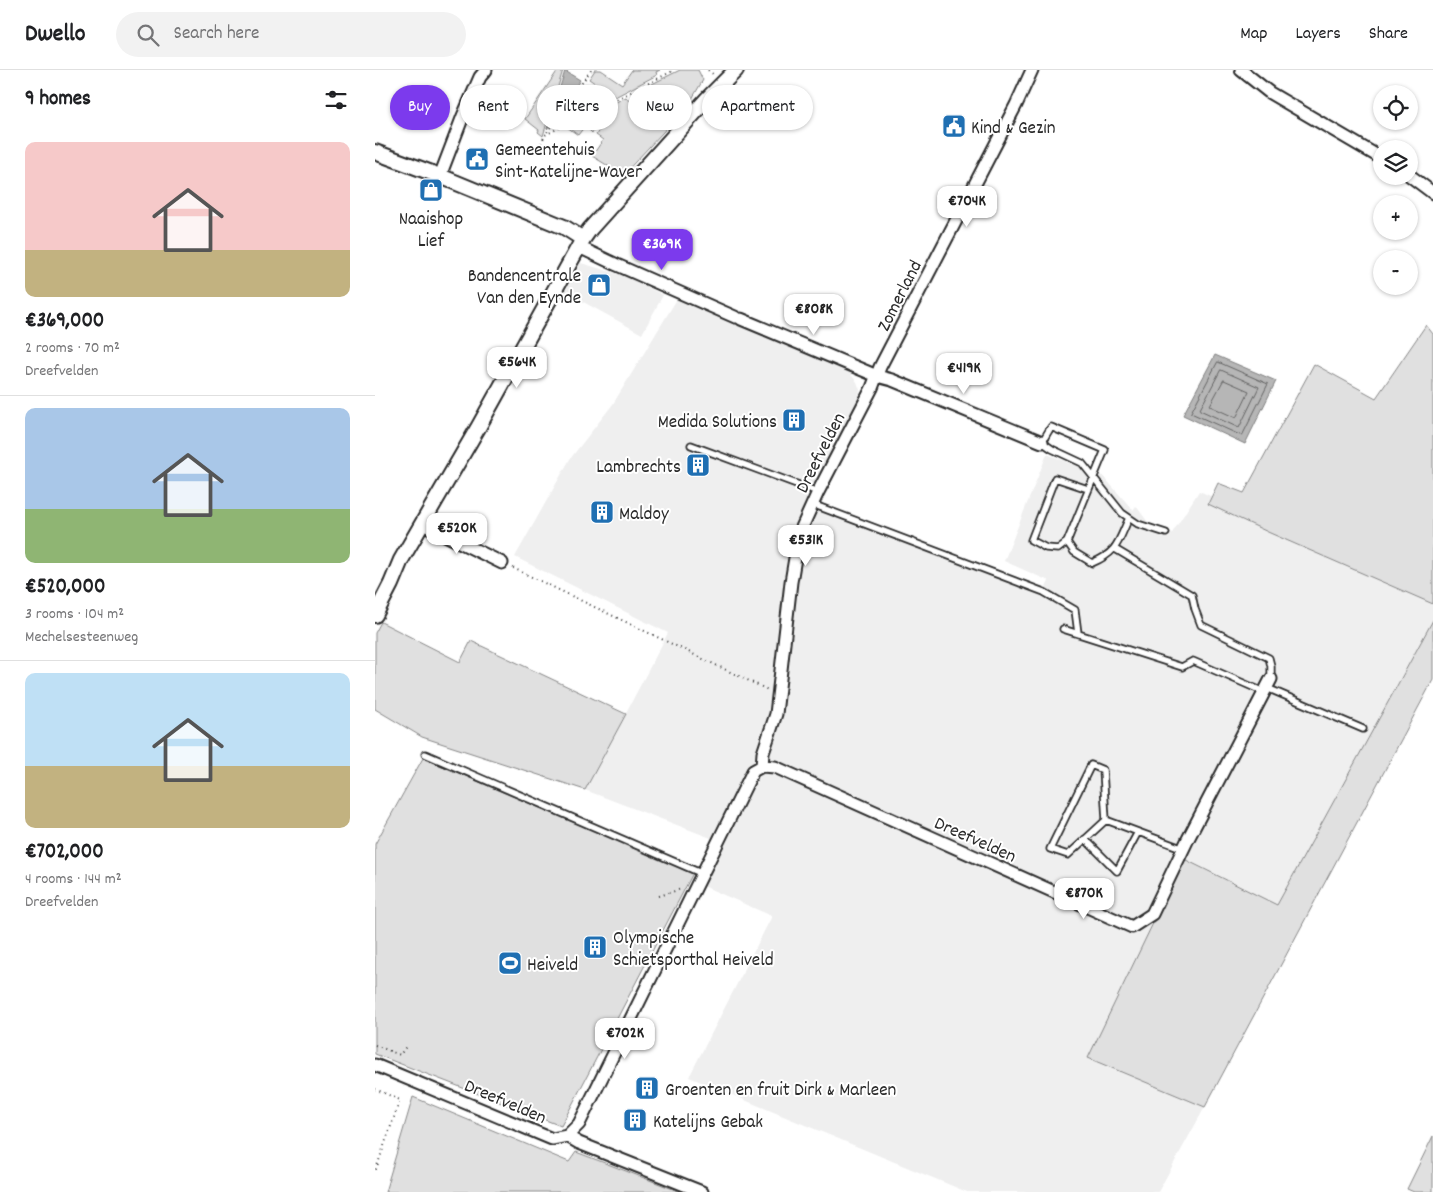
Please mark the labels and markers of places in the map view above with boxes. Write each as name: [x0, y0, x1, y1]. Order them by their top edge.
public building icon: Kind & Gezin: [941, 113, 967, 139]
place label: Kind & Gezin: [971, 116, 1055, 143]
place label: Gemeentehuis Sint-Katelijne-Waver: [495, 138, 642, 187]
public building icon: Gemeentehuis Sint-Katelijne-Waver: [464, 146, 490, 172]
shop icon: Naaishop Lief: [418, 177, 444, 203]
pin: €704K: [932, 186, 1002, 228]
place label: Naaishop Lief: [399, 207, 463, 256]
pin: €369K: [627, 228, 697, 271]
place label: Bandencentrale Van den Eynde: [468, 264, 581, 313]
shop icon: Bandencentrale Van den Eynde: [586, 272, 612, 298]
pin: €808K: [779, 294, 849, 336]
pin: €564K: [482, 346, 552, 389]
pin: €419K: [929, 352, 999, 395]
building icon: Medida Solutions: [781, 407, 807, 433]
place label: Medida Solutions: [658, 410, 777, 437]
building icon: Lambrechts: [685, 452, 711, 478]
place label: Lambrechts: [596, 455, 681, 482]
building icon: Maldoy: [589, 499, 615, 525]
place label: Maldoy: [619, 502, 669, 529]
pin: €520K: [422, 512, 492, 555]
pin: €531K: [771, 524, 841, 567]
pin: €870K: [1049, 878, 1119, 920]
place label: Olympische Schietsporthal Heiveld: [613, 926, 774, 975]
building icon: Olympische Schietsporthal Heiveld: [582, 934, 608, 960]
sports icon: Heiveld: [497, 950, 523, 976]
place label: Heiveld: [527, 953, 578, 980]
pin: €702K: [590, 1018, 660, 1060]
building icon: Groenten en fruit Dirk & Marleen: [634, 1075, 660, 1101]
place label: Groenten en fruit Dirk & Marleen: [665, 1078, 896, 1105]
building icon: Katelijns Gebak: [622, 1107, 648, 1133]
place label: Katelijns Gebak: [653, 1110, 763, 1137]

